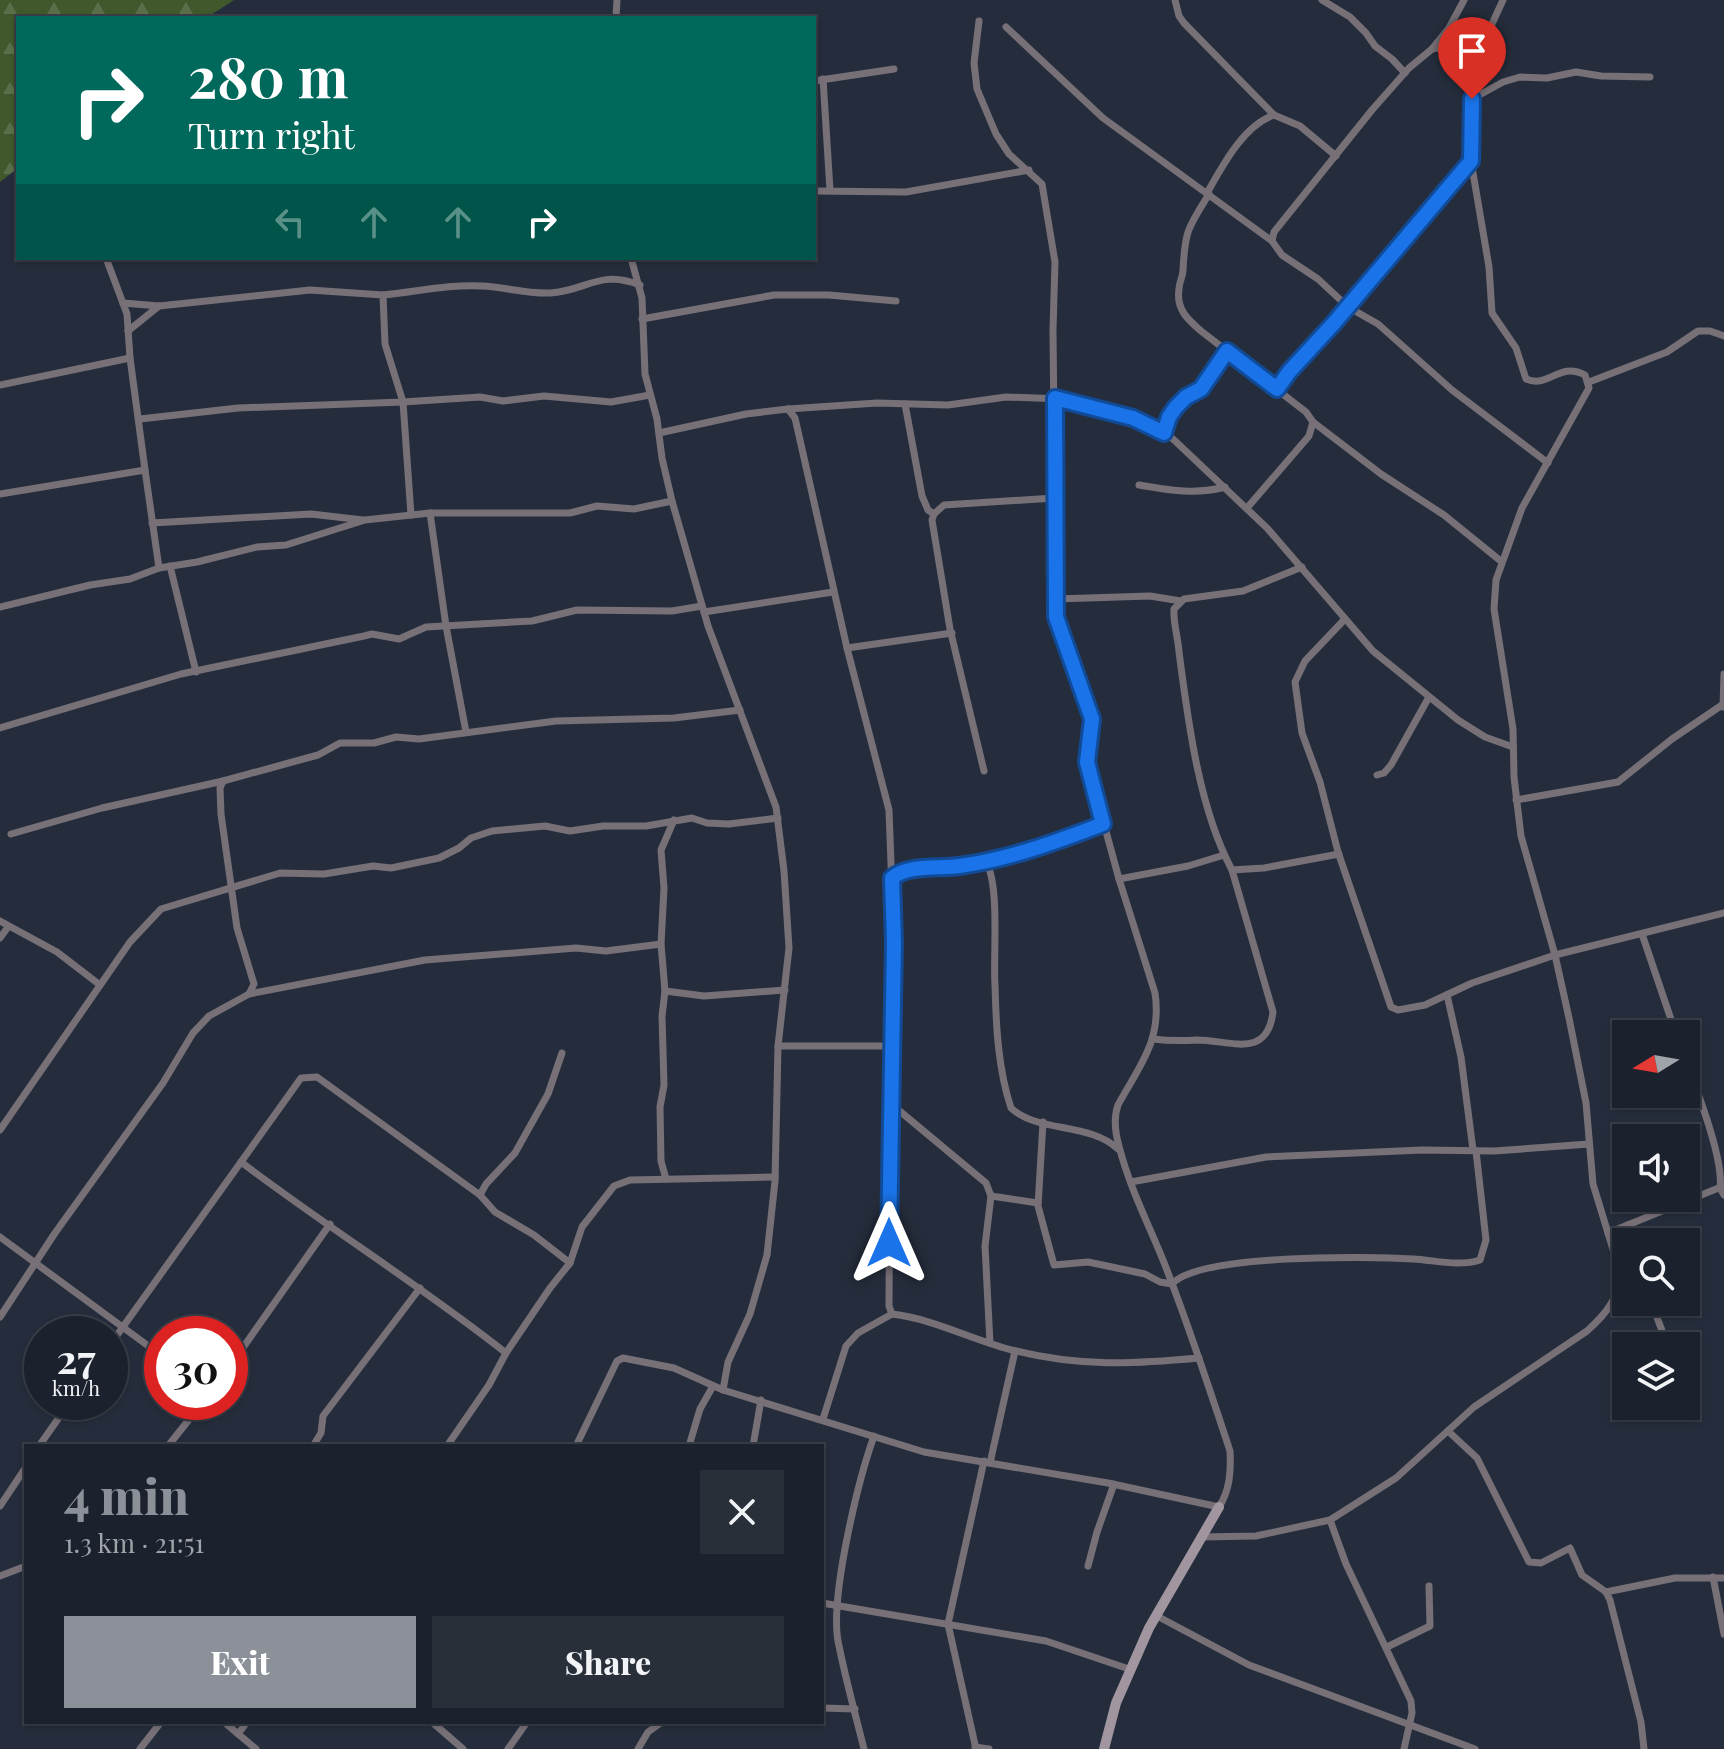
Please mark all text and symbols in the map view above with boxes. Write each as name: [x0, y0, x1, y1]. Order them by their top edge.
pin: [1438, 17, 1506, 99]
icon: arrive: [1450, 29, 1494, 73]
text: 280 m: [188, 38, 349, 113]
icon: right: [56, 48, 160, 152]
text: Turn right: [188, 110, 355, 158]
icon: left: [268, 200, 312, 244]
icon: ahead: [352, 200, 396, 244]
icon: ahead: [436, 200, 480, 244]
icon: right: [520, 200, 564, 244]
north arrow: [1612, 1020, 1700, 1108]
map controls: [1612, 1020, 1700, 1420]
button: sound: [1612, 1124, 1700, 1212]
position arrow: [847, 1201, 931, 1285]
button: search: [1612, 1228, 1700, 1316]
speed limit sign: 30: [144, 1316, 248, 1420]
text: 27: [56, 1331, 96, 1384]
button: layers: [1612, 1332, 1700, 1420]
text: km/h: [52, 1374, 100, 1401]
text: 4 min: [64, 1463, 189, 1527]
button: close: [700, 1470, 784, 1554]
text: 1.3 km · 21:51: [64, 1525, 204, 1560]
button: Exit: [64, 1616, 416, 1708]
button: Share: [432, 1616, 784, 1708]

